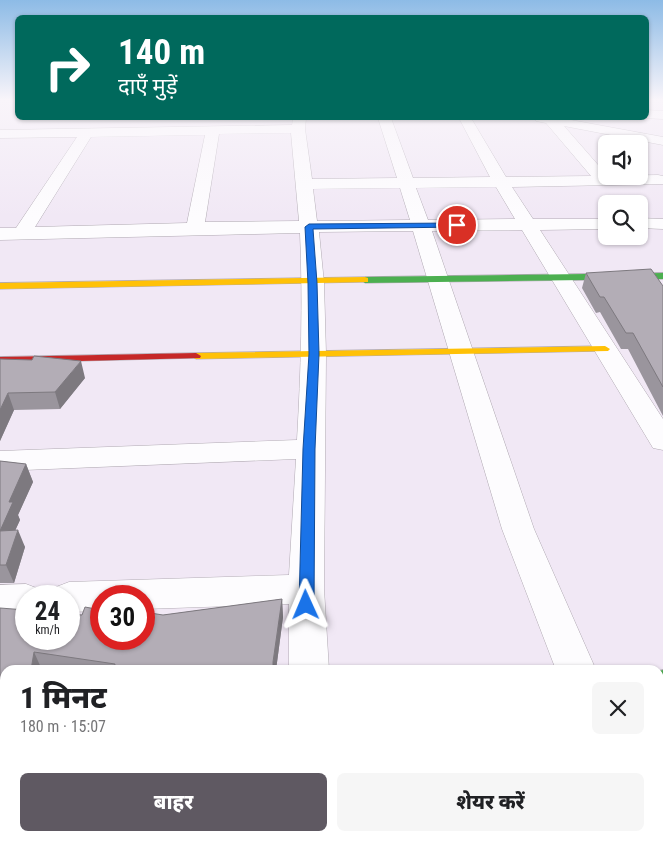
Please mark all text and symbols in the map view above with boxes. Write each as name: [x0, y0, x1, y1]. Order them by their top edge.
text: 140 m: [118, 32, 205, 73]
icon: right: [35, 35, 100, 100]
text: दाएँ मुड़ें: [118, 74, 178, 99]
map controls: [598, 135, 648, 245]
button: sound: [598, 135, 648, 185]
button: search: [598, 195, 648, 245]
pin: [436, 204, 478, 246]
icon: arrive: [443, 211, 471, 239]
position arrow: [279, 578, 331, 630]
speed limit sign: 30: [90, 585, 155, 650]
text: 24: [35, 597, 60, 626]
text: km/h: [35, 623, 60, 637]
text: 1 मिनट: [20, 680, 107, 715]
button: close: [592, 682, 644, 734]
text: 180 m · 15:07: [20, 717, 106, 736]
button: बाहर: [20, 773, 327, 831]
button: शेयर करें: [337, 773, 644, 831]

